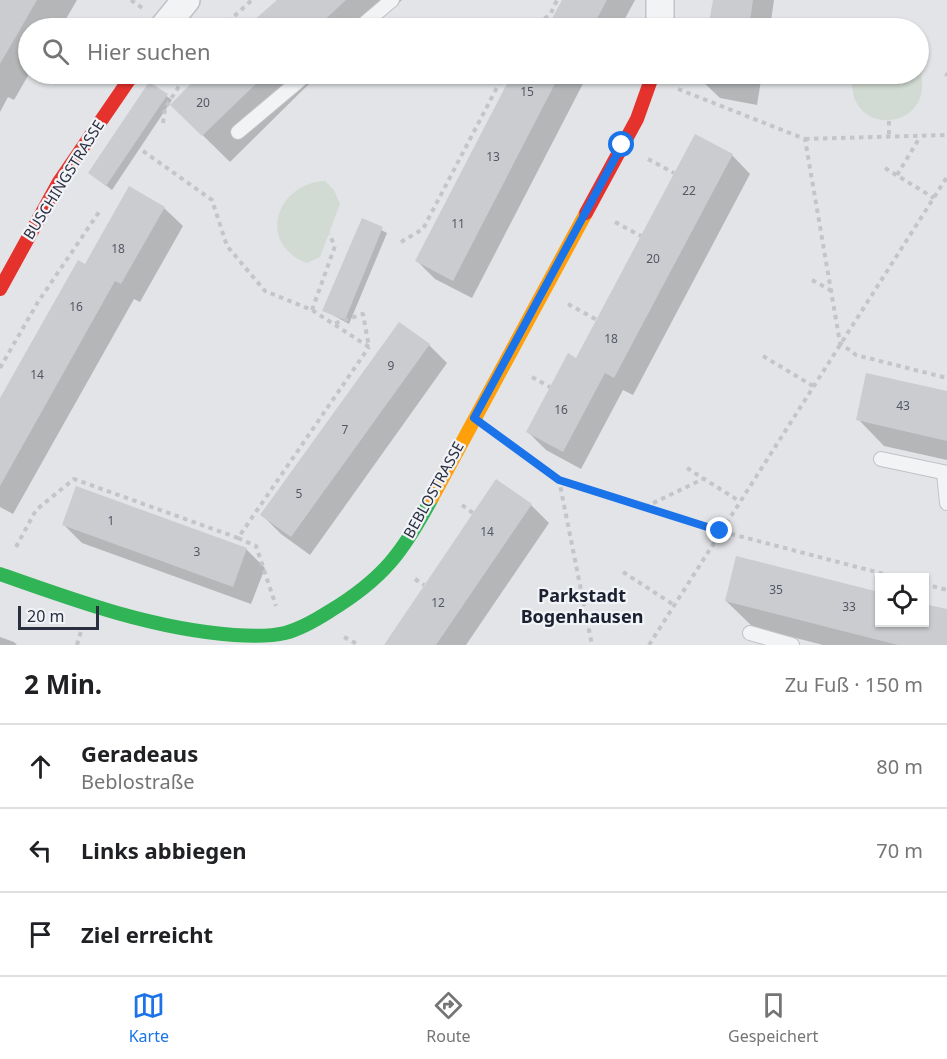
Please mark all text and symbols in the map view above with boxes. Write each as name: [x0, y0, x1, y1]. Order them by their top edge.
search box: [18, 18, 929, 84]
icon: search: [39, 35, 72, 68]
text: Hier suchen: [87, 36, 211, 66]
house number: 15: [520, 83, 534, 100]
house number: 20: [196, 94, 210, 111]
street label: BUSCHINGSTRASSE: [18, 116, 108, 243]
route start: [608, 131, 634, 157]
house number: 13: [486, 148, 500, 165]
house number: 22: [682, 182, 696, 199]
house number: 11: [451, 215, 465, 232]
house number: 18: [111, 240, 125, 257]
house number: 20: [646, 250, 660, 267]
house number: 16: [69, 298, 83, 315]
house number: 18: [604, 330, 618, 347]
house number: 9: [388, 357, 395, 374]
house number: 14: [30, 366, 44, 383]
house number: 43: [896, 397, 910, 414]
house number: 16: [554, 401, 568, 418]
house number: 7: [342, 421, 349, 438]
street label: BEBLOSTRASSE: [398, 438, 468, 541]
house number: 5: [296, 485, 303, 502]
house number: 1: [108, 512, 114, 529]
route end: [706, 517, 732, 543]
house number: 14: [480, 523, 494, 540]
house number: 3: [194, 543, 201, 560]
map controls: [875, 573, 929, 627]
button: locate: [875, 573, 929, 627]
house number: 35: [769, 581, 783, 598]
district label: Parkstadt Bogenhausen: [521, 583, 643, 628]
house number: 12: [431, 594, 445, 611]
house number: 33: [842, 598, 856, 615]
scale bar: [18, 603, 99, 630]
text: 20 m: [27, 605, 64, 627]
text: 2 Min.: [24, 666, 102, 702]
text: Zu Fuß · 150 m: [785, 671, 923, 698]
text: Geradeaus: [81, 738, 198, 768]
icon: ahead: [24, 750, 57, 783]
text: 80 m: [876, 753, 923, 780]
text: Beblostraße: [81, 768, 195, 795]
icon: left: [24, 834, 57, 867]
text: Links abbiegen: [81, 835, 247, 865]
text: 70 m: [876, 837, 923, 864]
icon: arrive: [24, 918, 57, 951]
text: Ziel erreicht: [81, 919, 213, 949]
tab: Karte: [129, 989, 169, 1047]
tab: Route: [426, 989, 471, 1047]
tab: Gespeichert: [728, 989, 818, 1047]

